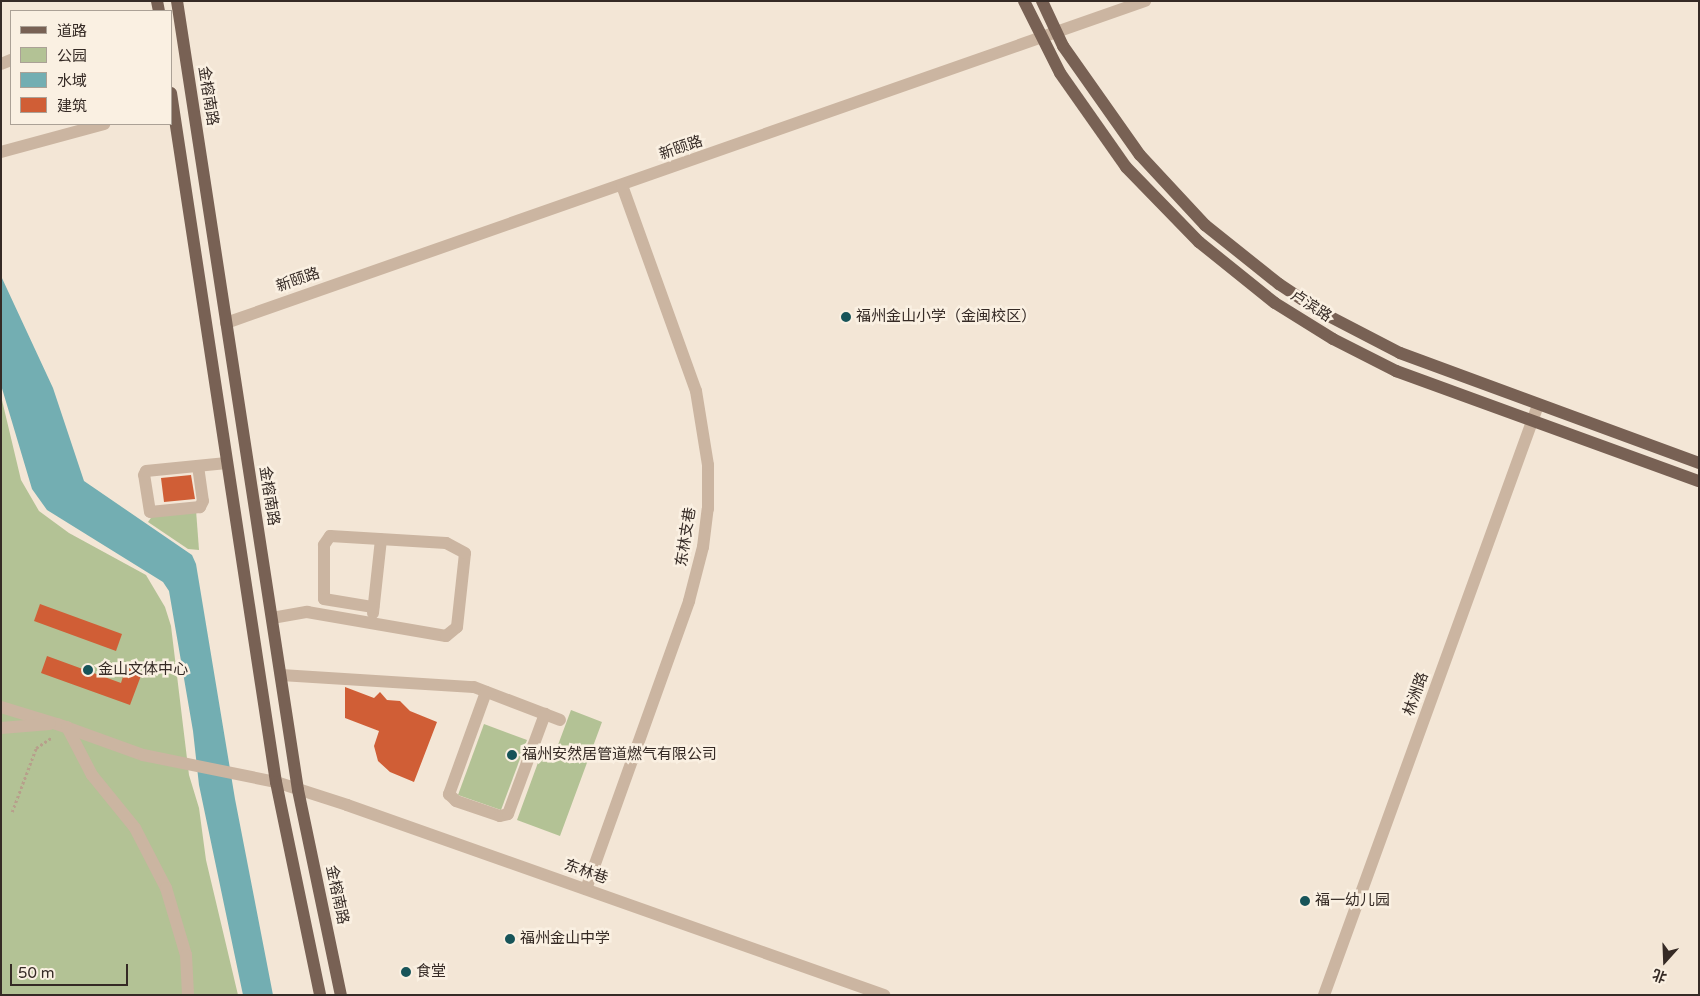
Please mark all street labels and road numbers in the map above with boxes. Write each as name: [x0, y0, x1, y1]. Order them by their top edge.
street label: 金榕南路: [194, 65, 222, 127]
street label: 新颐路: [657, 132, 705, 164]
street label: 新颐路: [274, 264, 322, 296]
street label: 卢滨路: [1287, 286, 1335, 326]
street label: 金榕南路: [255, 465, 283, 527]
street label: 东林支巷: [672, 506, 700, 568]
street label: 林洲路: [1400, 670, 1432, 718]
street label: 东林巷: [562, 856, 610, 888]
street label: 金榕南路: [322, 864, 352, 926]

